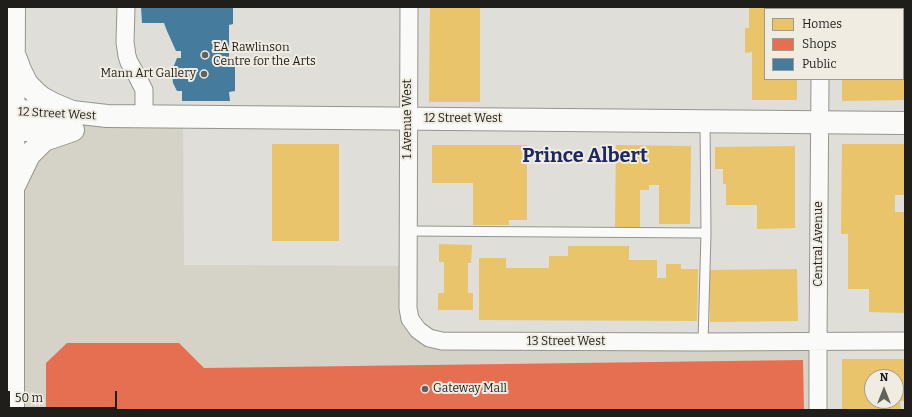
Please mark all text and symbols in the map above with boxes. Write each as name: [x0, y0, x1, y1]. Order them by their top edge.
legend: [764, 8, 904, 80]
text: Homes: [802, 17, 842, 31]
text: Shops: [802, 37, 836, 51]
place label: EA Rawlinson Centre for the Arts: [213, 41, 316, 69]
marker: EA Rawlinson Centre for the Arts: [200, 50, 210, 60]
text: Public: [802, 57, 837, 71]
place label: Mann Art Gallery: [100, 67, 196, 81]
marker: Mann Art Gallery: [199, 69, 209, 79]
street label: 1 Avenue West: [401, 79, 415, 159]
street label: 12 Street West: [18, 105, 96, 123]
street label: 12 Street West: [424, 112, 502, 126]
district label: Prince Albert: [522, 144, 648, 168]
street label: Central Avenue: [812, 201, 826, 287]
street label: 13 Street West: [527, 335, 605, 349]
north arrow: [864, 369, 904, 409]
text: N: [880, 371, 888, 384]
place label: Gateway Mall: [433, 382, 507, 396]
scale bar: [10, 383, 119, 409]
marker: Gateway Mall: [420, 384, 430, 394]
text: 50 m: [15, 391, 43, 405]

